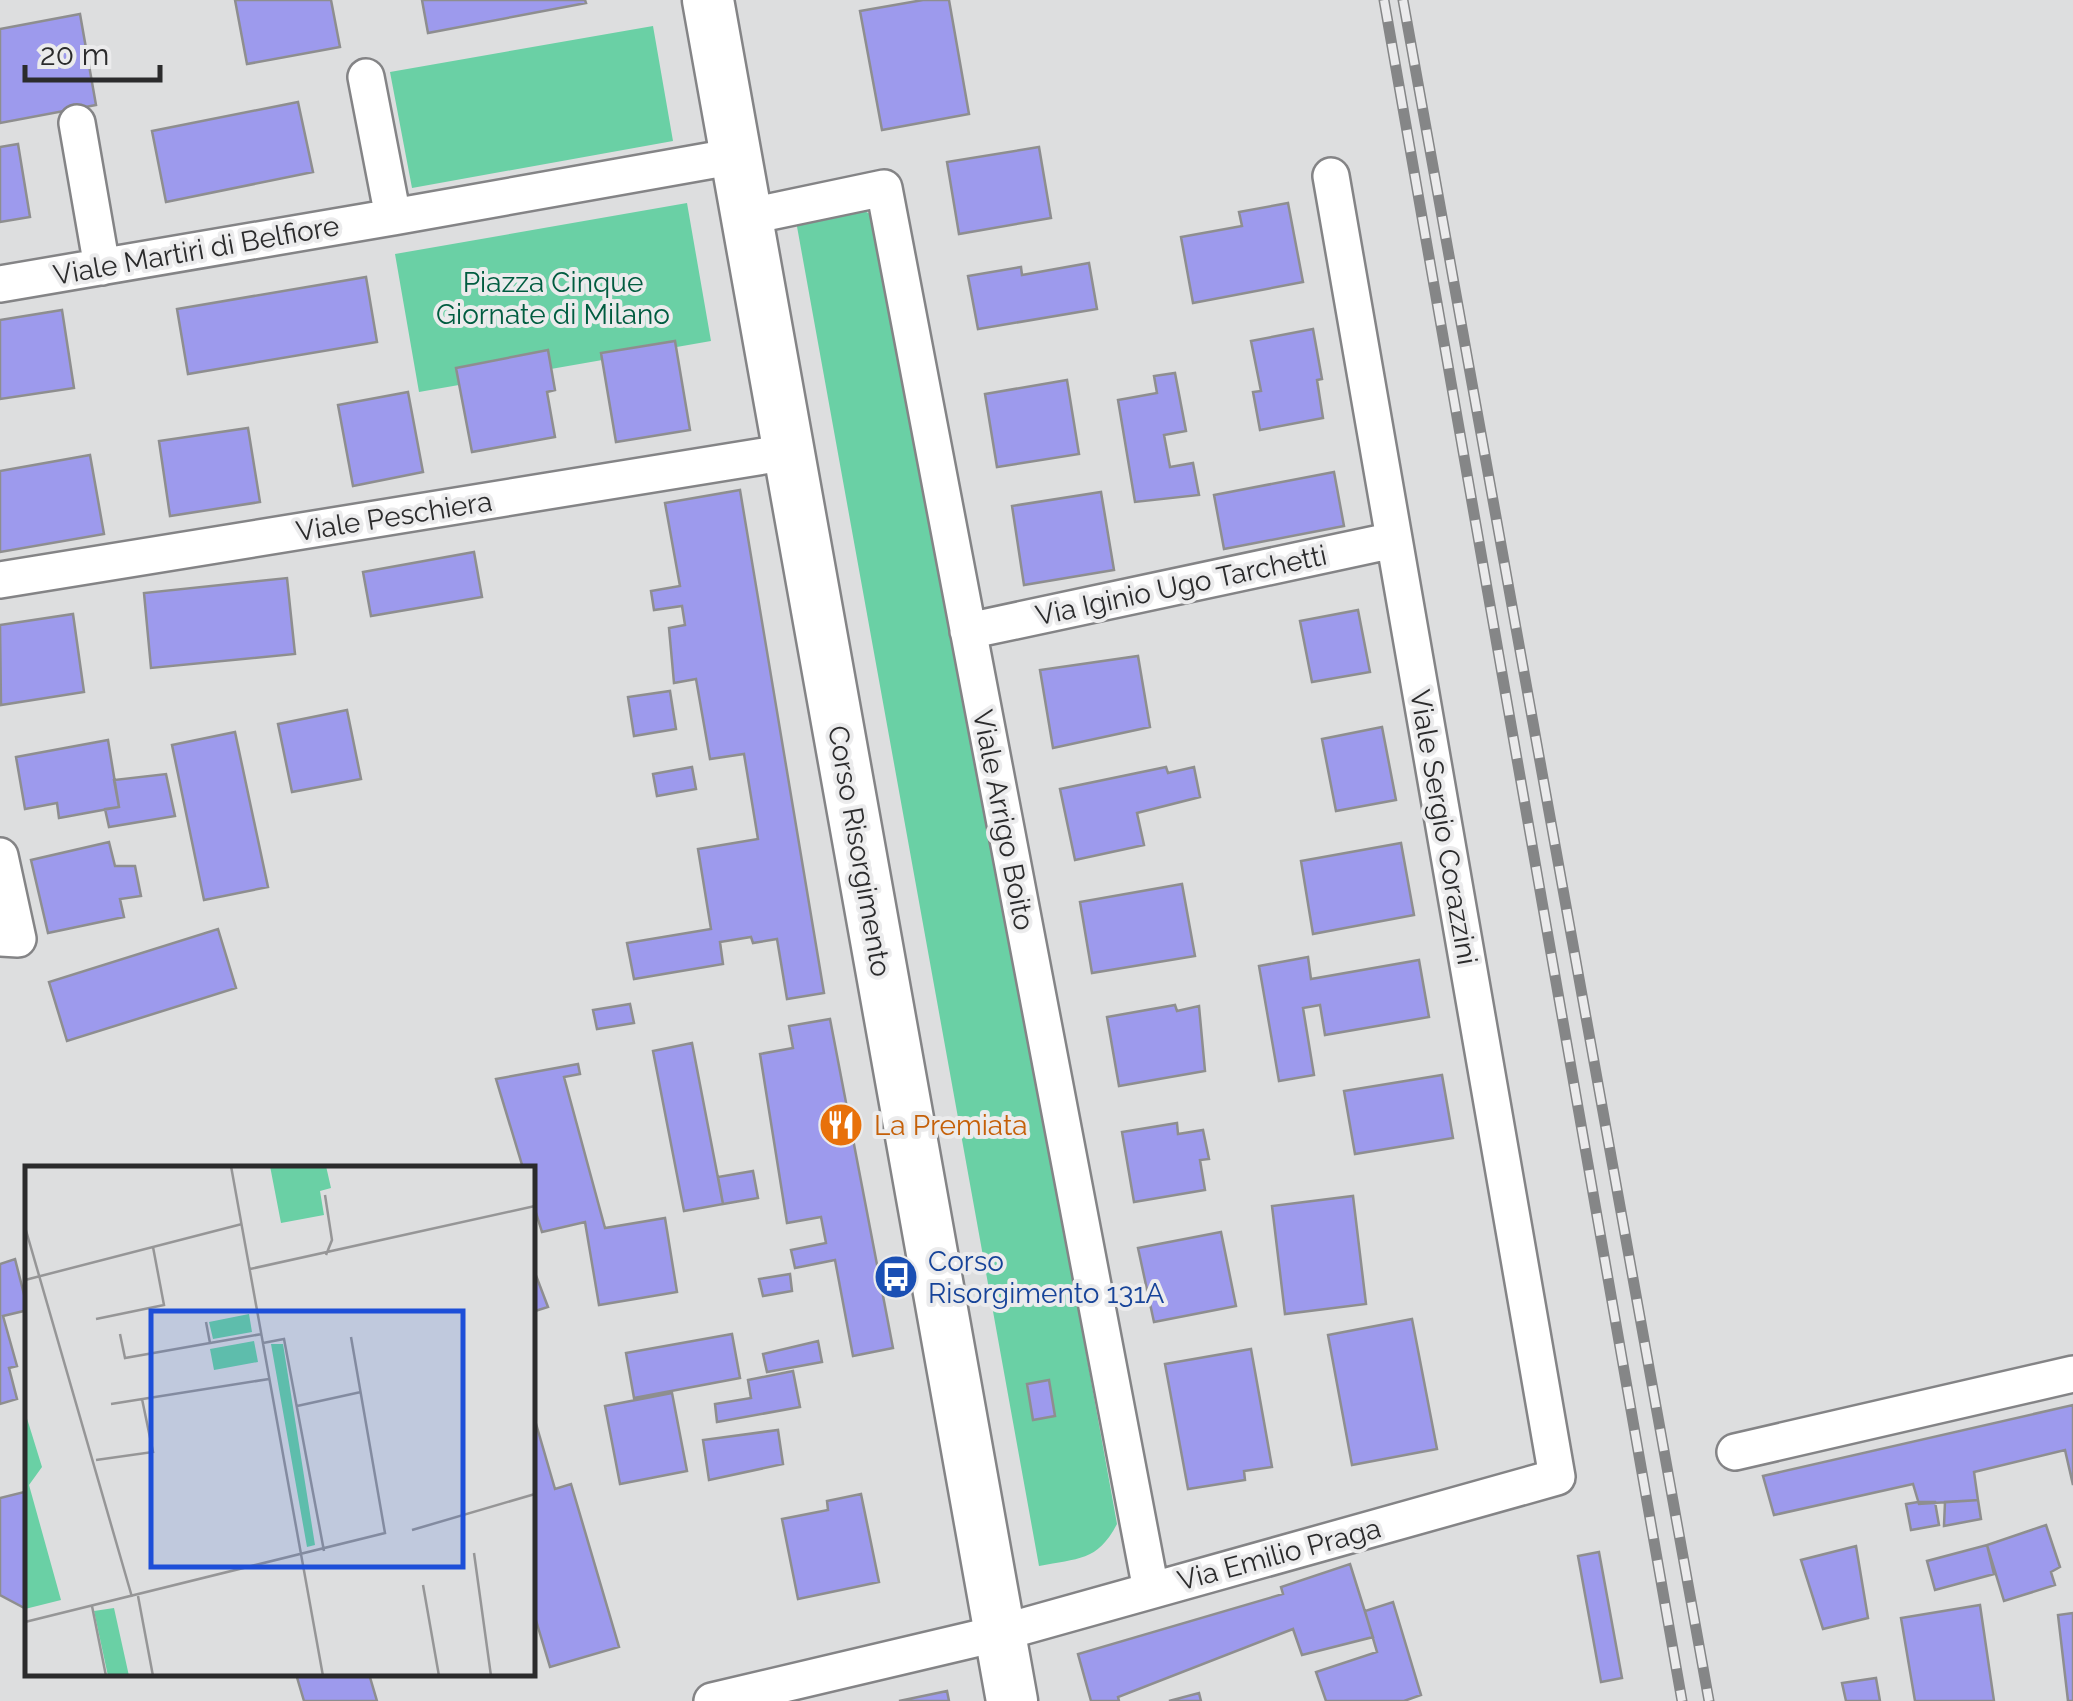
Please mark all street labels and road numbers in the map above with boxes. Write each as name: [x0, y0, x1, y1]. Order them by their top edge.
street label: Viale Martiri di Belfiore: [51, 209, 342, 292]
street label: Viale Peschiera: [294, 485, 494, 548]
street label: Via Iginio Ugo Tarchetti: [1033, 539, 1330, 632]
street label: Viale Sergio Corazzini: [1403, 687, 1484, 967]
street label: Viale Arrigo Boito: [966, 707, 1041, 933]
street label: Corso Risorgimento: [821, 723, 898, 979]
street label: Via Emilio Praga: [1174, 1512, 1384, 1597]

